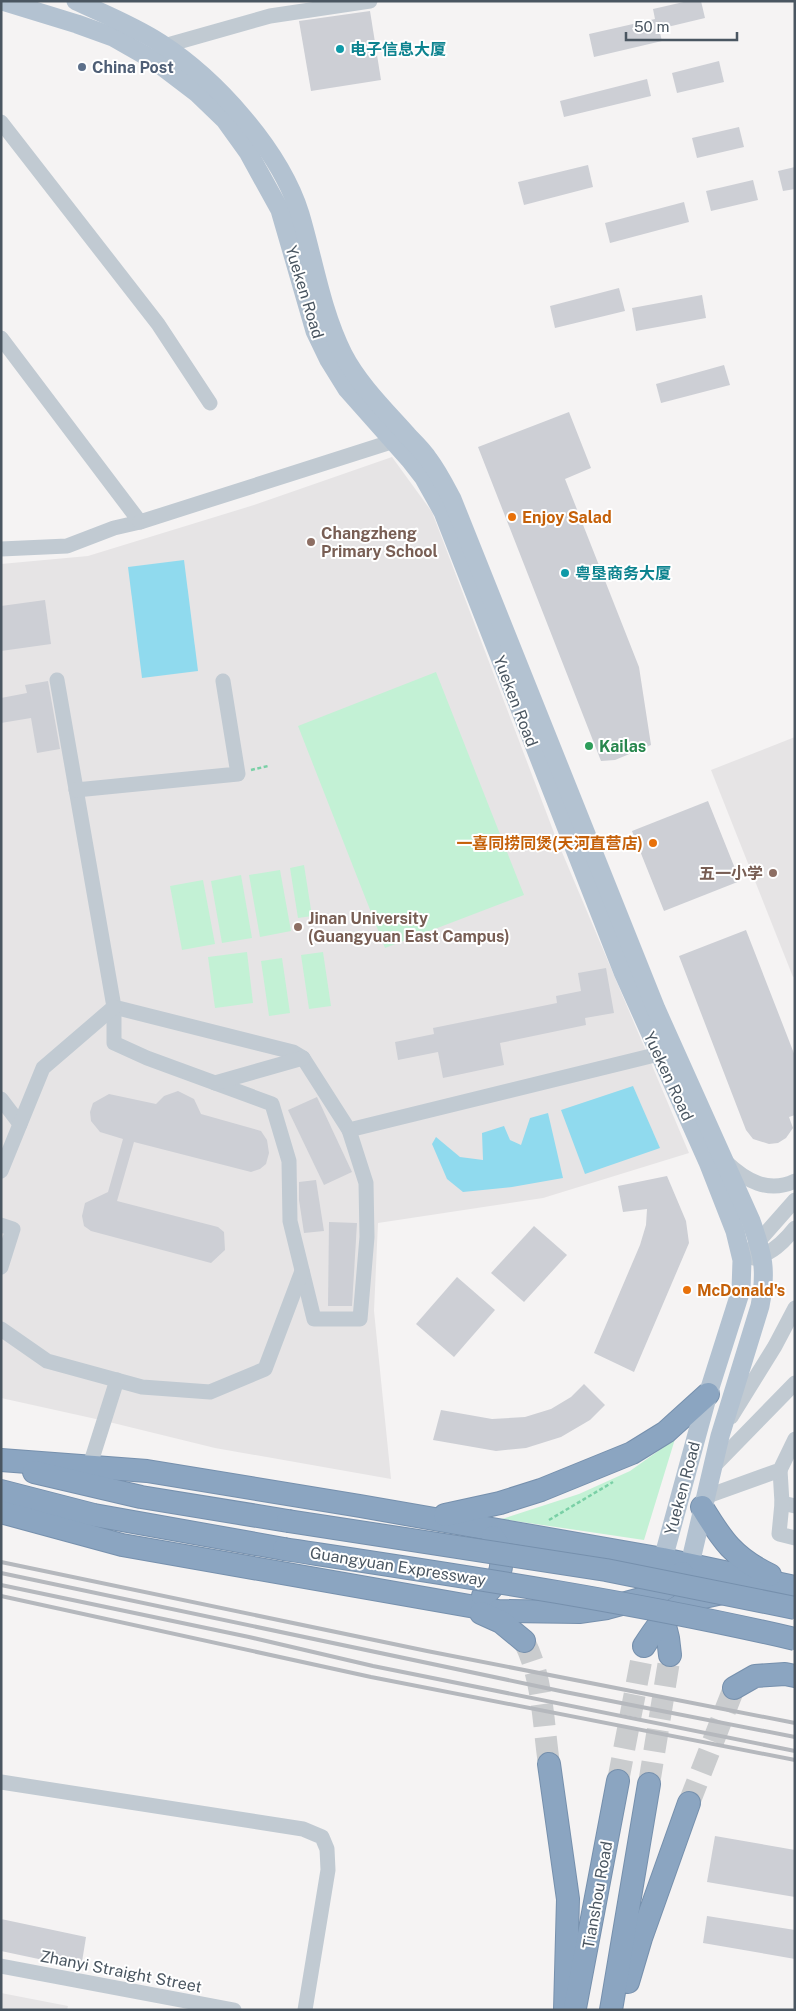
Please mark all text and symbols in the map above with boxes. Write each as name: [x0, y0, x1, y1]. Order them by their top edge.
scale bar: [626, 10, 737, 42]
text: 50 m: [634, 18, 669, 35]
place label: 电子信息大厦: [350, 40, 446, 59]
marker: 电子信息大厦: [334, 43, 346, 55]
place label: China Post: [92, 58, 174, 77]
marker: China Post: [76, 61, 88, 73]
street label: Yueken Road: [281, 243, 328, 341]
place label: Enjoy Salad: [522, 508, 612, 527]
marker: Enjoy Salad: [506, 511, 518, 523]
place label: Changzheng Primary School: [321, 524, 438, 561]
marker: Changzheng Primary School: [305, 536, 317, 548]
place label: 粤垦商务大厦: [575, 564, 671, 583]
marker: 粤垦商务大厦: [559, 567, 571, 579]
street label: Yueken Road: [489, 653, 542, 749]
place label: Kailas: [599, 737, 646, 756]
marker: Kailas: [583, 740, 595, 752]
place label: 一喜同捞同煲(天河直营店): [456, 834, 643, 853]
marker: 一喜同捞同煲(天河直营店): [647, 837, 659, 849]
place label: 五一小学: [699, 864, 763, 883]
marker: 五一小学: [767, 867, 779, 879]
place label: Jinan University (Guangyuan East Campus): [308, 909, 510, 946]
marker: Jinan University (Guangyuan East Campus): [292, 921, 304, 933]
street label: Yueken Road: [640, 1029, 697, 1124]
place label: McDonald's: [697, 1281, 785, 1300]
marker: McDonald's: [681, 1284, 693, 1296]
street label: Yueken Road: [661, 1439, 704, 1537]
street label: Guangyuan Expressway: [309, 1543, 488, 1590]
street label: Tianshou Road: [579, 1840, 616, 1950]
street label: Zhanyi Straight Street: [38, 1946, 203, 1997]

